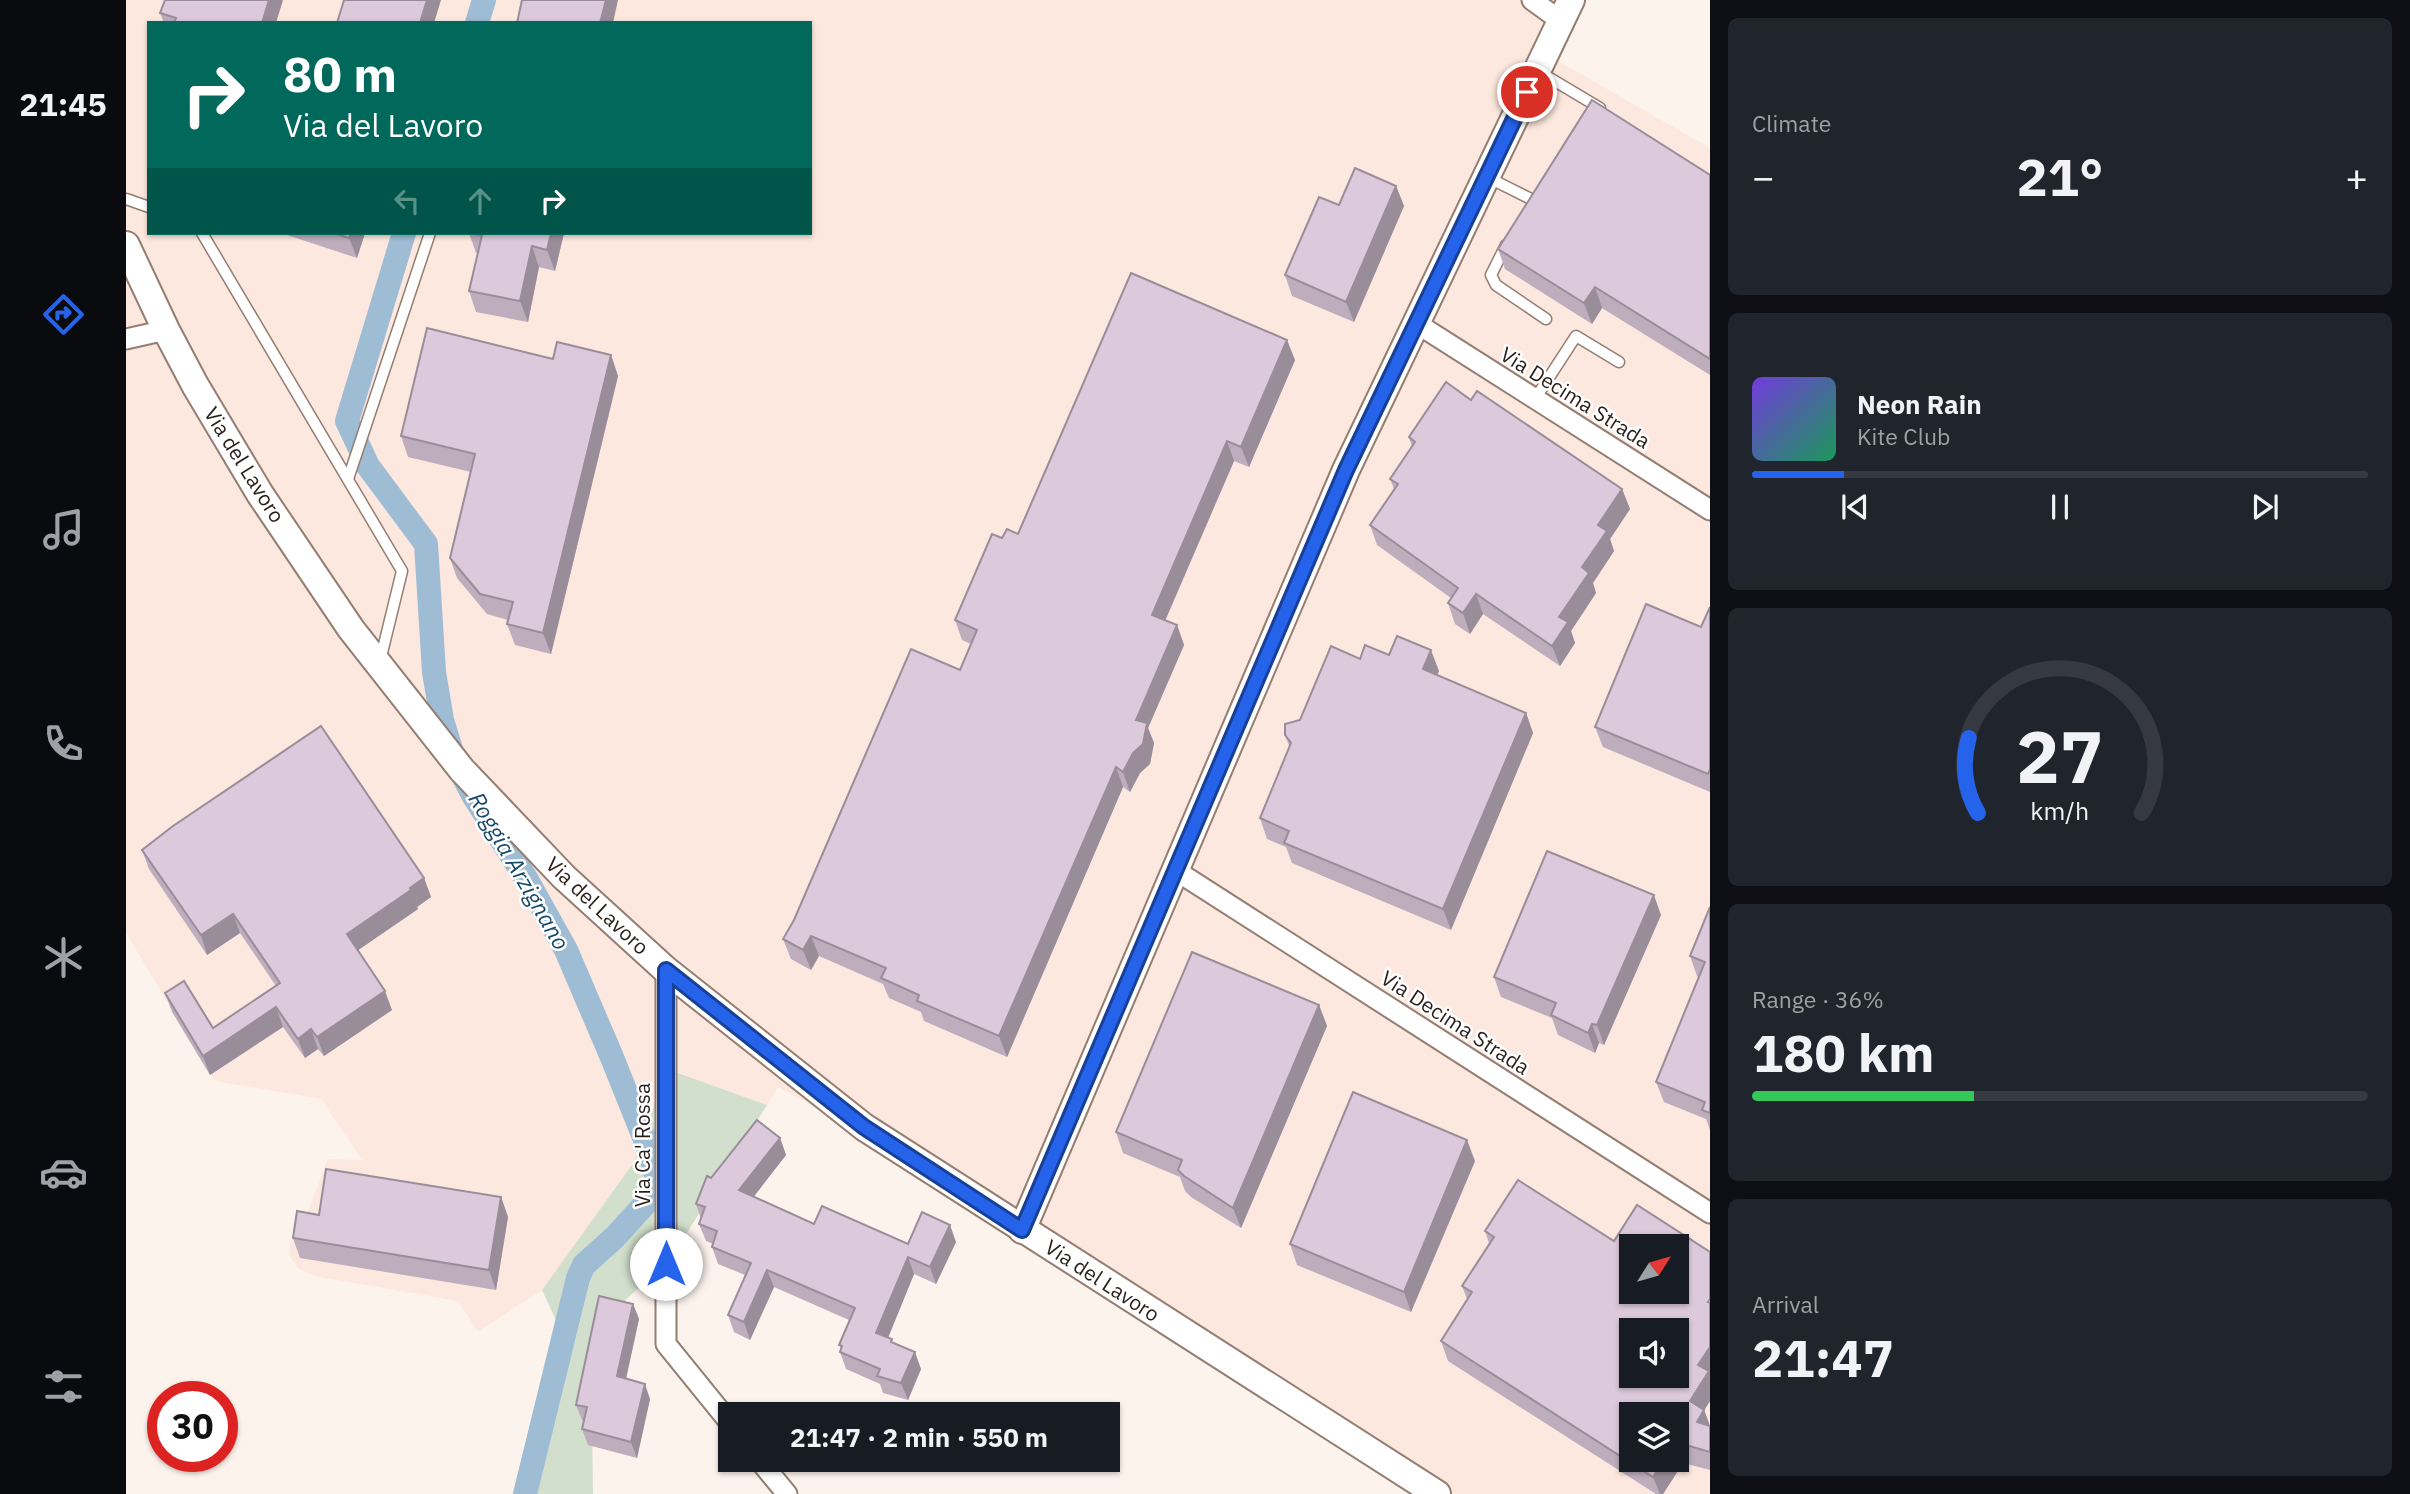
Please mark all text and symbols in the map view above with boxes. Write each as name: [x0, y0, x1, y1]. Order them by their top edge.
text: 80 m: [283, 42, 397, 105]
icon: right: [168, 49, 259, 140]
pin: [1497, 62, 1557, 122]
icon: arrive: [1508, 73, 1546, 111]
text: 21:45: [19, 83, 107, 125]
text: Via del Lavoro: [283, 104, 483, 146]
text: Climate: [1752, 108, 1831, 138]
text: 21°: [2017, 143, 2103, 210]
text: −: [1752, 152, 1775, 201]
text: +: [2345, 152, 2368, 201]
icon: left: [388, 182, 426, 220]
icon: ahead: [461, 182, 499, 220]
icon: right: [534, 182, 572, 220]
icon: directions: [39, 290, 88, 339]
street label: Via Decima Strada: [1495, 340, 1656, 455]
text: Neon Rain: [1857, 387, 1982, 421]
street label: Via del Lavoro: [198, 401, 292, 528]
text: Kite Club: [1857, 421, 1950, 451]
icon: previous: [1836, 488, 1874, 526]
icon: pause: [2041, 488, 2079, 526]
icon: next: [2246, 488, 2284, 526]
icon: music: [39, 505, 88, 554]
text: 27: [2016, 708, 2104, 803]
icon: phone: [39, 719, 88, 768]
water label: Roggia Arzignano: [463, 786, 577, 955]
text: km/h: [2031, 794, 2089, 827]
street label: Via del Lavoro: [540, 850, 655, 960]
icon: climate: [39, 933, 88, 982]
street label: Via Decima Strada: [1376, 964, 1535, 1081]
text: Range · 36%: [1752, 984, 1884, 1014]
text: 180 km: [1752, 1019, 1934, 1086]
street label: Via Ca' Rossa: [628, 1083, 656, 1207]
icon: car: [39, 1148, 88, 1197]
position arrow: [629, 1227, 703, 1301]
street label: Via del Lavoro: [1040, 1233, 1165, 1328]
north arrow: [1619, 1234, 1689, 1304]
map controls: [1619, 1234, 1689, 1472]
text: Arrival: [1752, 1289, 1819, 1319]
button: sound: [1619, 1318, 1689, 1388]
text: 21:47: [1752, 1324, 1894, 1391]
icon: filters: [39, 1362, 88, 1411]
speed limit sign: 30: [147, 1381, 238, 1472]
button: layers: [1619, 1402, 1689, 1472]
text: 21:47 · 2 min · 550 m: [790, 1420, 1048, 1454]

